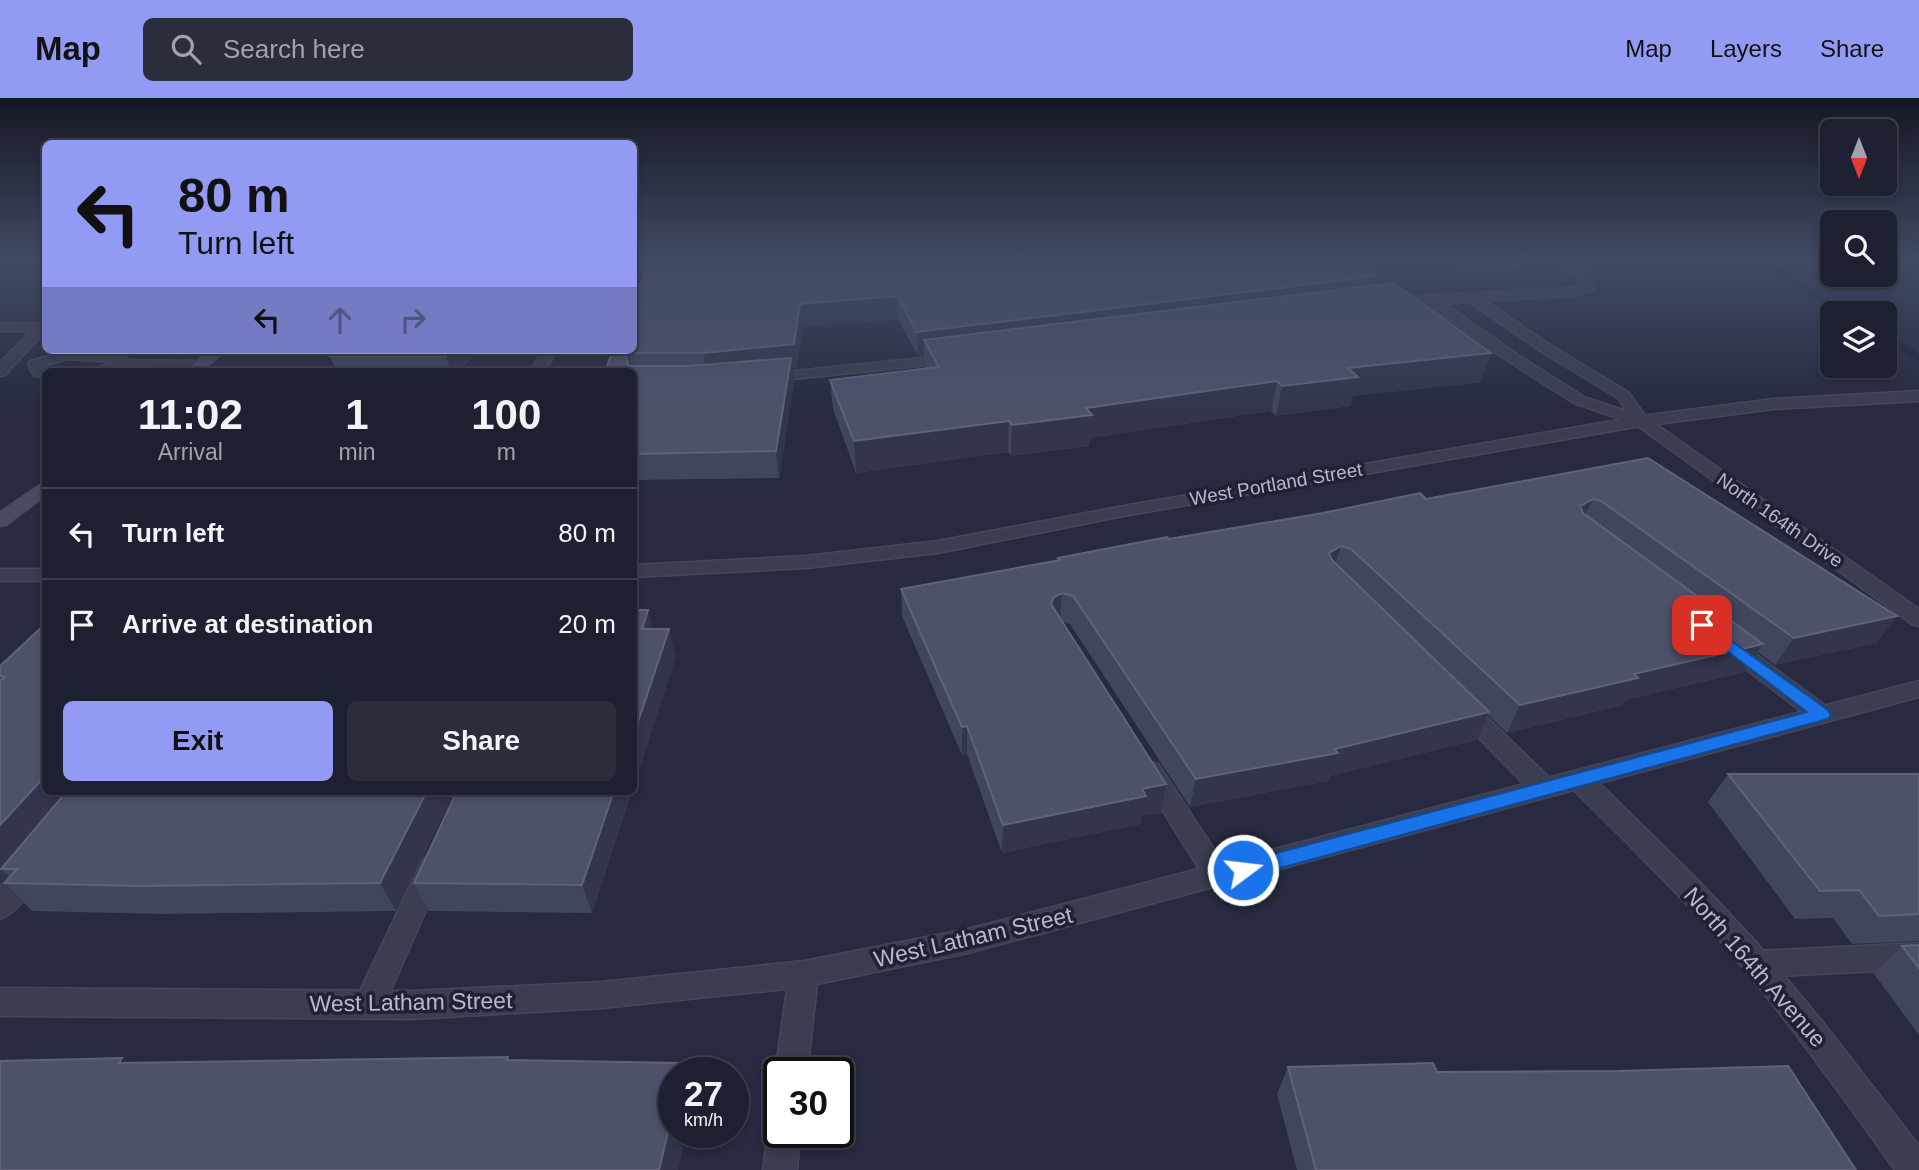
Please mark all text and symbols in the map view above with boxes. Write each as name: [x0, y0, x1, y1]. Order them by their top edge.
search box: [143, 18, 633, 81]
text: Map: [35, 30, 101, 67]
icon: search: [167, 30, 205, 68]
text: Search here: [223, 34, 365, 64]
text: Map: [1625, 35, 1672, 62]
text: Layers: [1710, 35, 1782, 62]
text: Share: [1820, 35, 1884, 62]
north arrow: [1820, 119, 1897, 196]
map controls: [1820, 119, 1897, 378]
icon: left: [63, 168, 154, 259]
text: 80 m: [178, 168, 290, 222]
button: search: [1820, 210, 1897, 287]
text: Turn left: [178, 225, 294, 261]
icon: left: [248, 301, 286, 339]
icon: ahead: [321, 301, 359, 339]
icon: right: [394, 301, 432, 339]
button: layers: [1820, 301, 1897, 378]
text: 11:02: [138, 391, 243, 438]
text: 1: [345, 391, 369, 438]
text: 100: [471, 391, 541, 438]
text: Arrival: [158, 439, 223, 465]
text: min: [338, 439, 376, 465]
text: m: [497, 439, 516, 465]
street label: West Portland Street: [1188, 458, 1365, 510]
street label: North 164th Drive: [1713, 469, 1847, 571]
icon: left: [63, 515, 101, 553]
text: Turn left: [122, 518, 224, 548]
text: 80 m: [558, 518, 616, 548]
pin: [1672, 595, 1732, 655]
icon: arrive: [63, 606, 101, 644]
icon: arrive: [1683, 606, 1721, 644]
text: Arrive at destination: [122, 609, 373, 639]
text: 20 m: [558, 609, 616, 639]
button: Exit: [63, 701, 333, 781]
button: Share: [347, 701, 616, 781]
position arrow: [1206, 833, 1280, 907]
street label: North 164th Avenue: [1679, 882, 1831, 1052]
street label: West Latham Street: [871, 901, 1075, 972]
street label: West Latham Street: [309, 987, 513, 1017]
speed limit sign: 30: [763, 1057, 854, 1148]
text: 27: [684, 1074, 723, 1113]
text: km/h: [684, 1110, 723, 1130]

